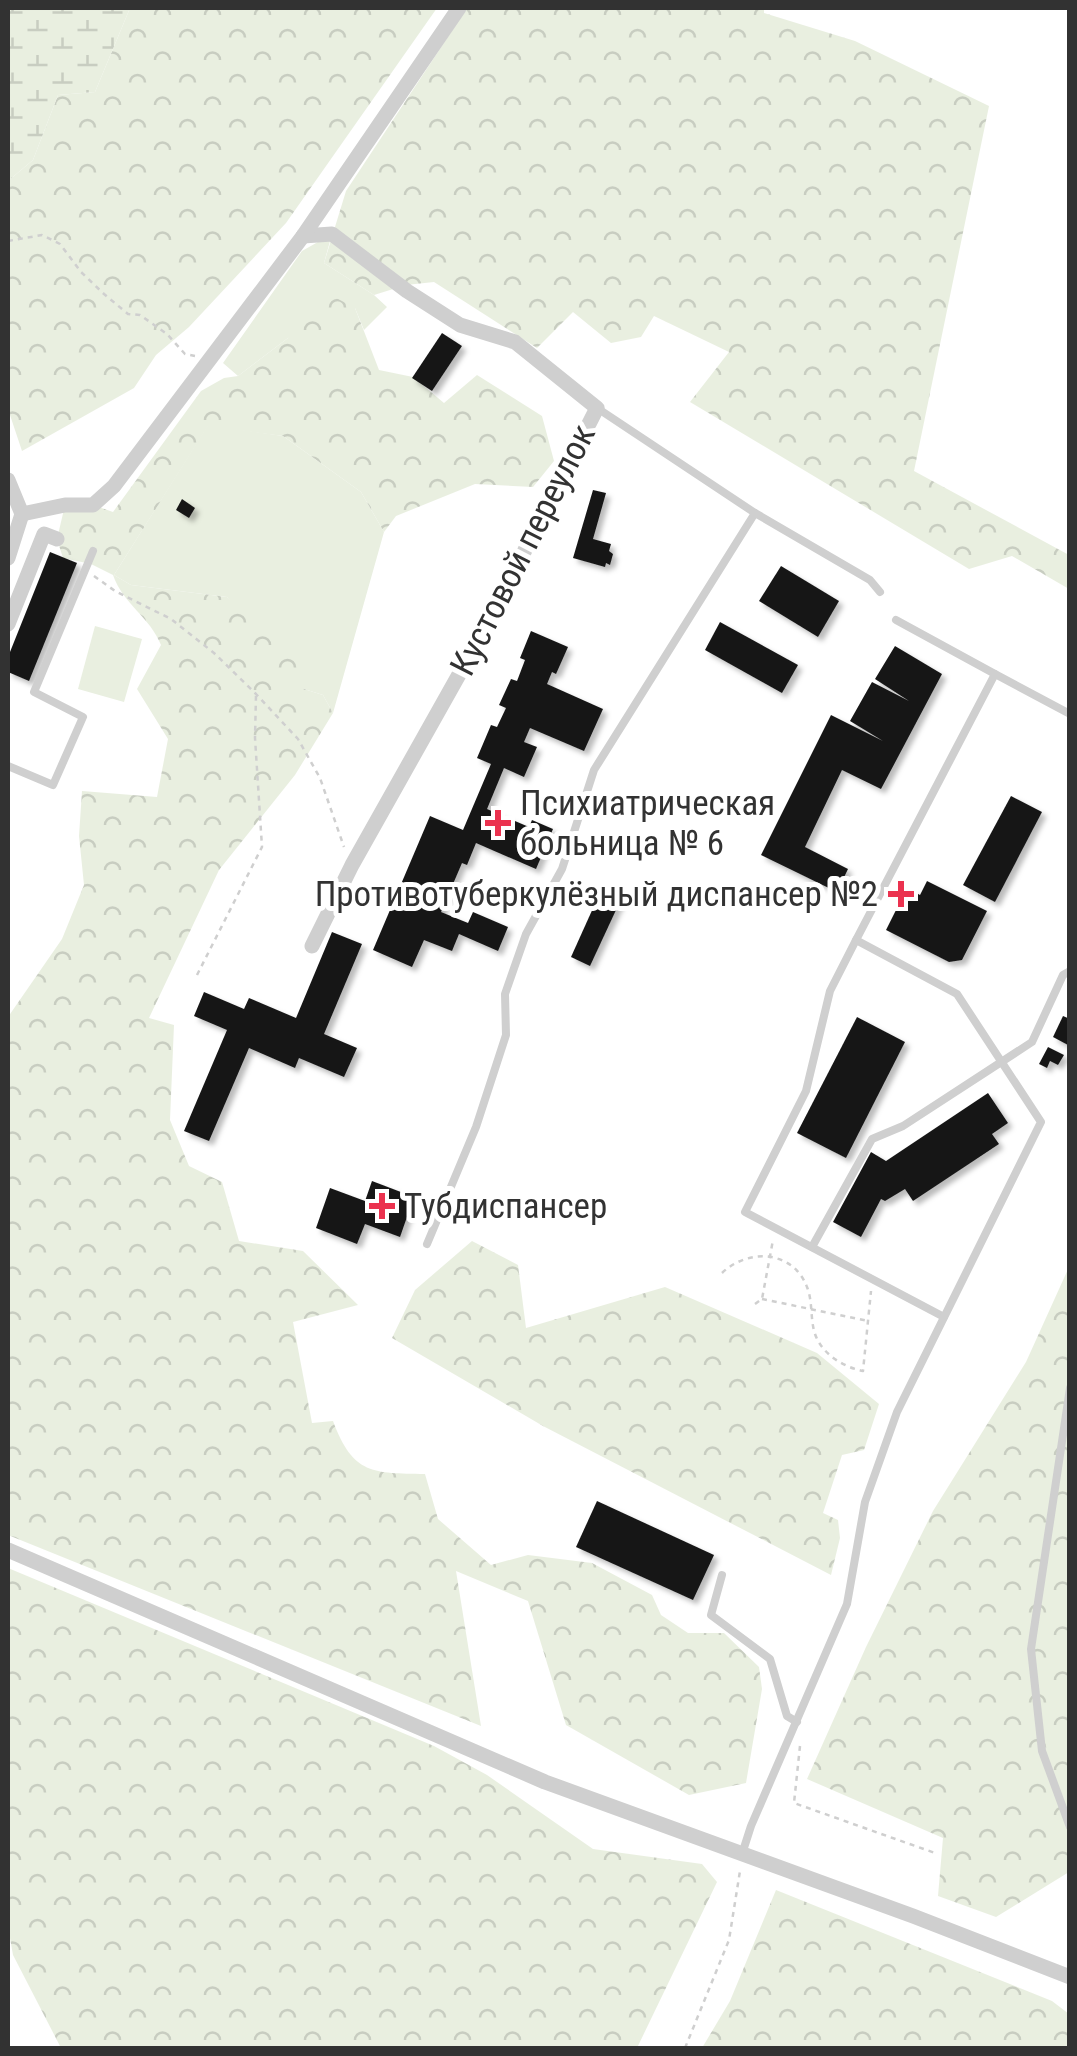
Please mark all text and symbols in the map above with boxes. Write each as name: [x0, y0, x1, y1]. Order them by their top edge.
street label: Кустовой переулок: [442, 418, 604, 682]
place label: Психиатрическая больница № 6: [520, 783, 775, 864]
marker: Психиатрическая больница № 6: [485, 810, 511, 836]
place label: Противотуберкулёзный диспансер №2: [315, 874, 878, 915]
marker: Противотуберкулёзный диспансер №2: [888, 881, 914, 907]
place label: Тубдиспансер: [404, 1186, 607, 1227]
marker: Тубдиспансер: [369, 1193, 395, 1219]

